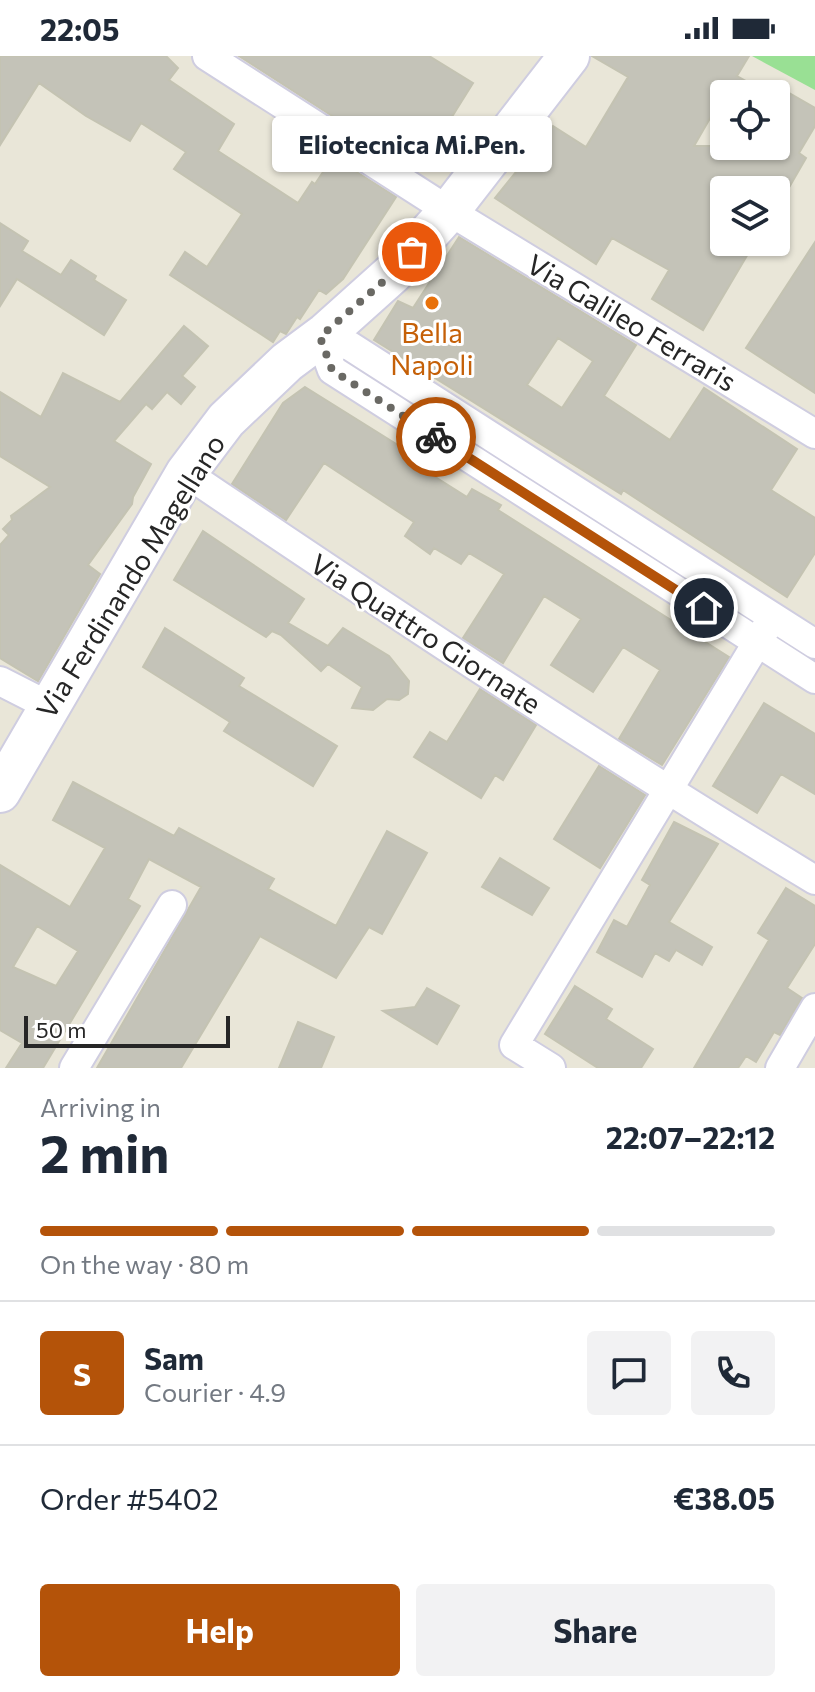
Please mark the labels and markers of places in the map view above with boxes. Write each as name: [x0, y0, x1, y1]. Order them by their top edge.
callout: Eliotecnica Mi.Pen.: [272, 116, 552, 172]
pin: [378, 218, 446, 286]
marker: Bella Napoli: [423, 294, 441, 312]
place label: Bella Napoli: [390, 315, 474, 381]
pin: [670, 574, 738, 642]

